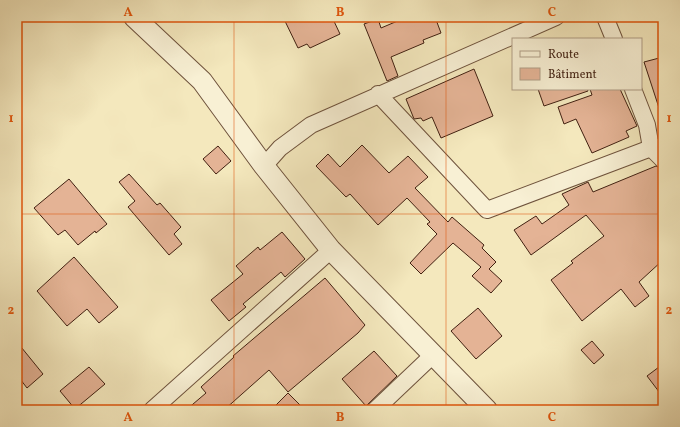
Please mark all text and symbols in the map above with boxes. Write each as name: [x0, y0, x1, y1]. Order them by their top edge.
text: A: [123, 4, 133, 22]
text: B: [336, 4, 345, 22]
text: C: [548, 4, 556, 22]
legend: [512, 38, 642, 90]
text: Route: [548, 47, 579, 63]
text: Bâtiment: [548, 67, 597, 83]
text: 1: [8, 110, 14, 128]
text: 1: [666, 110, 672, 128]
text: 2: [8, 302, 15, 320]
text: 2: [666, 302, 673, 320]
text: A: [123, 409, 133, 427]
text: B: [336, 409, 345, 427]
text: C: [548, 409, 556, 427]

